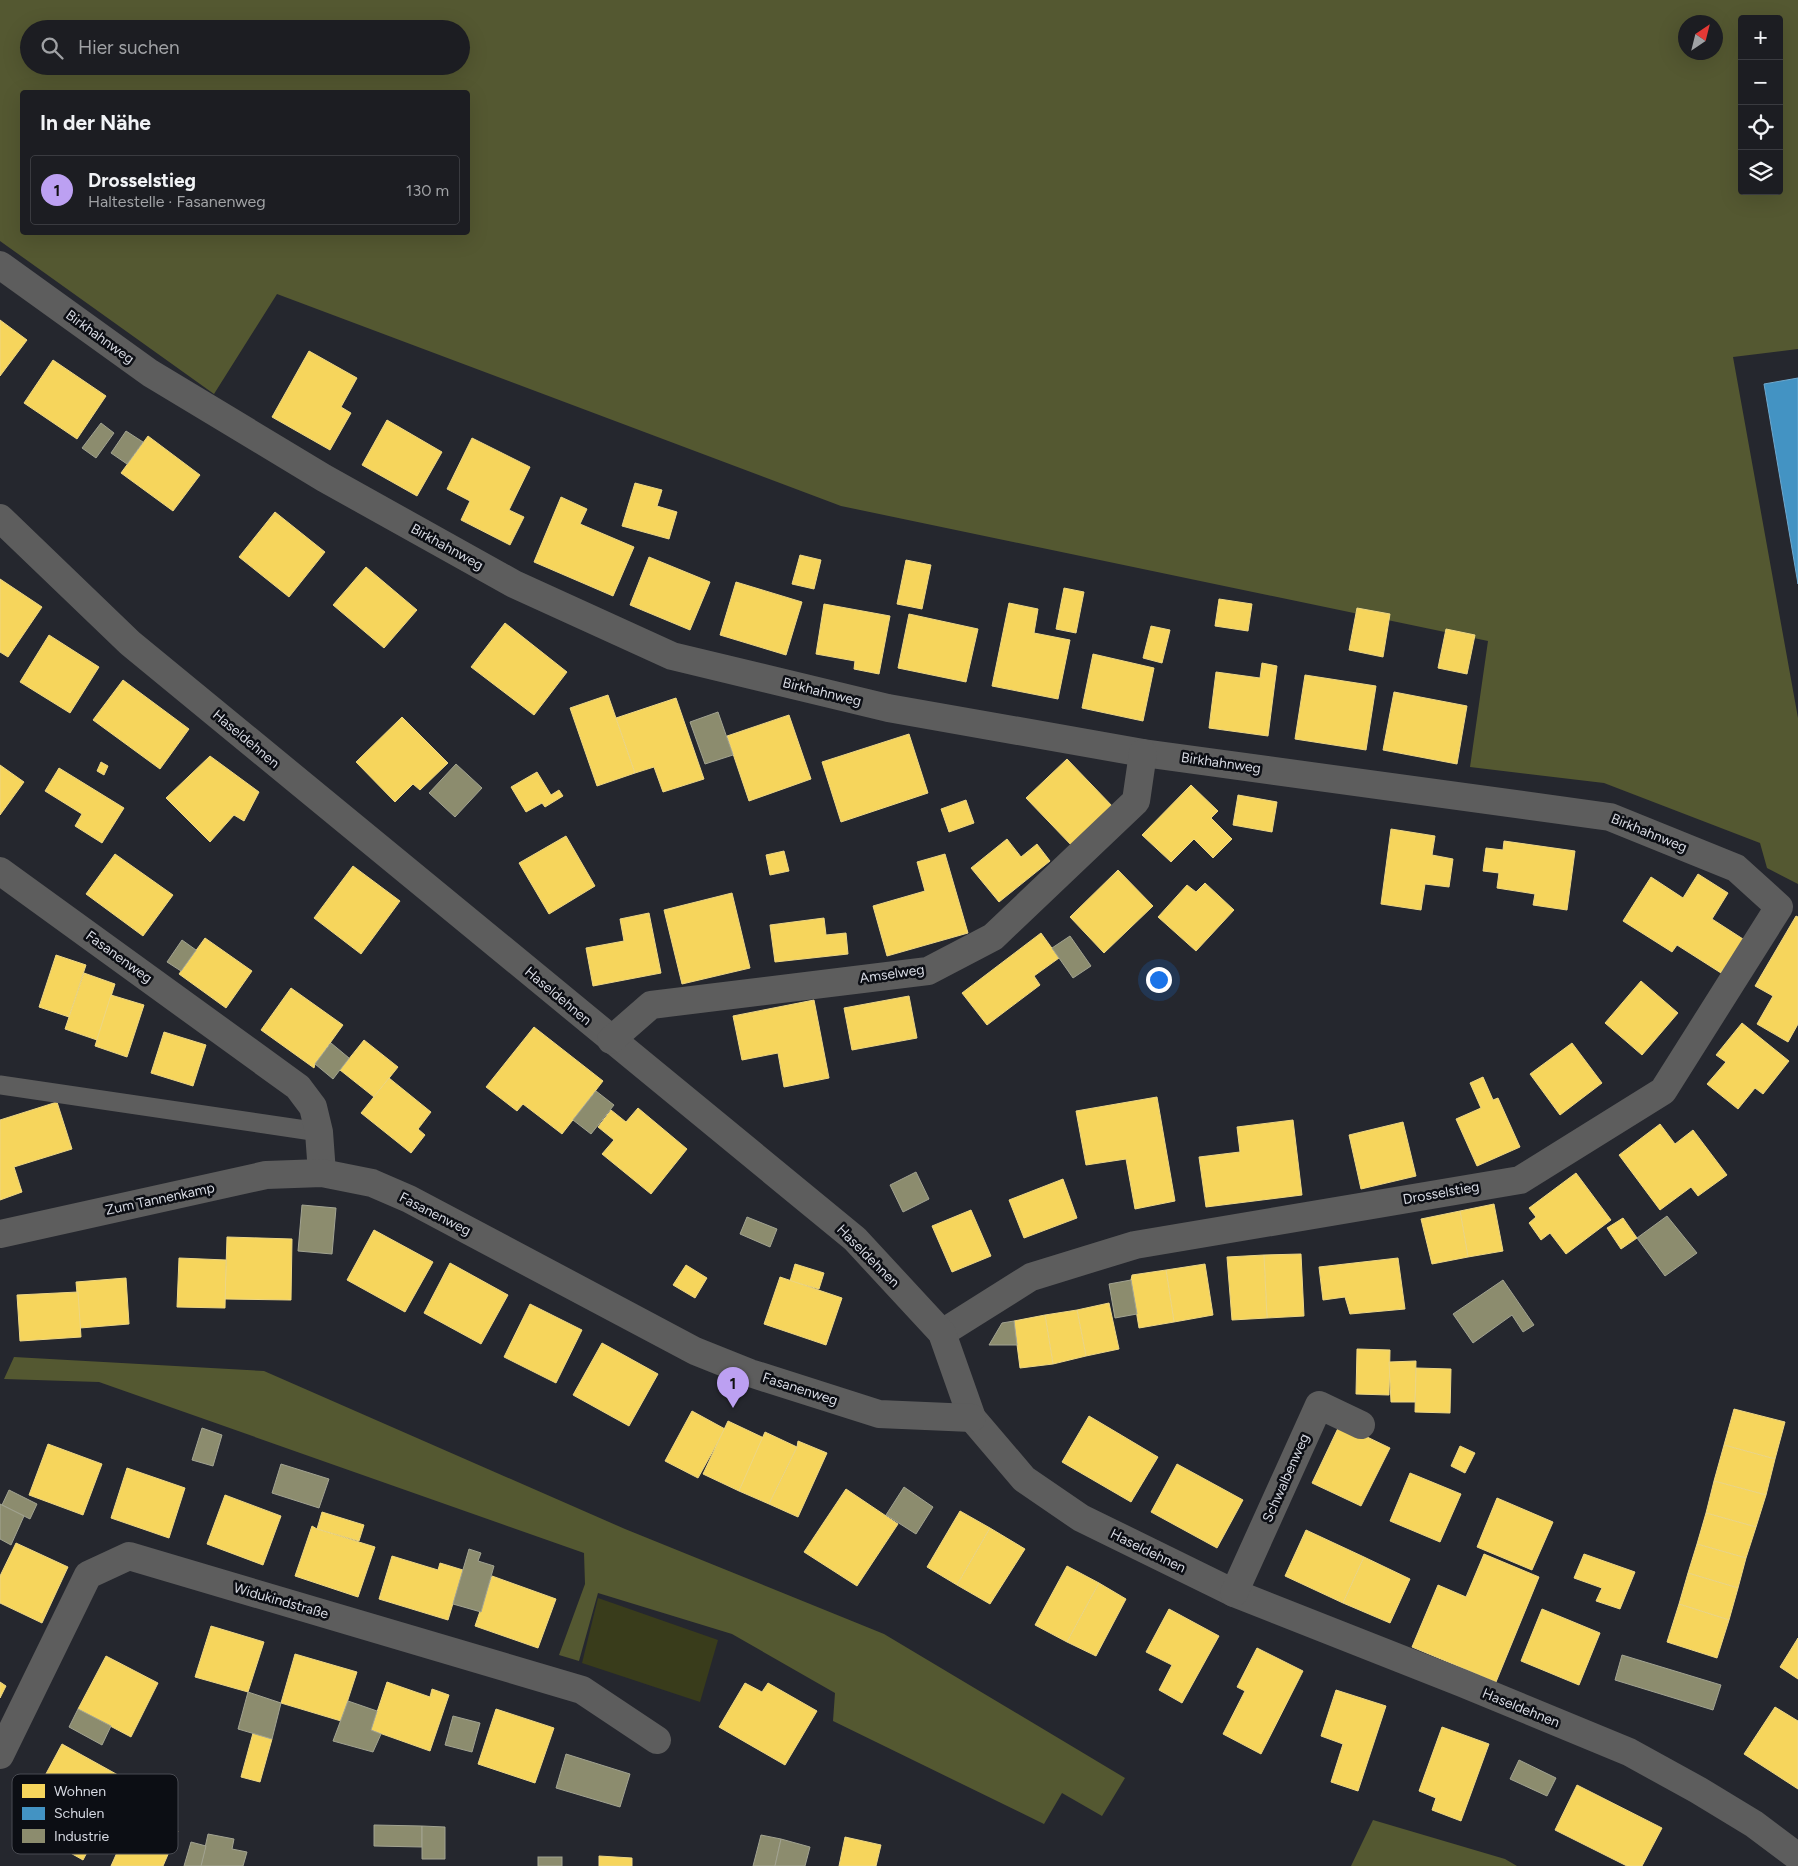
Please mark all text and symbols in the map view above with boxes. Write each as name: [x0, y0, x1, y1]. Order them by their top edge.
north arrow: [1678, 15, 1723, 60]
map controls: [1738, 15, 1783, 195]
button: +: [1738, 15, 1783, 60]
search box: [20, 20, 470, 75]
icon: search: [38, 34, 66, 62]
text: Hier suchen: [78, 36, 179, 59]
button: −: [1738, 60, 1783, 105]
button: locate: [1738, 105, 1783, 150]
text: In der Nähe: [40, 110, 151, 135]
button: layers: [1738, 150, 1783, 195]
text: Drosselstieg: [88, 169, 196, 192]
text: 1: [54, 181, 60, 200]
text: 130 m: [406, 181, 449, 200]
text: Haltestelle · Fasanenweg: [88, 192, 266, 211]
street label: Birkhahnweg: [62, 306, 138, 368]
street label: Birkhahnweg: [408, 520, 486, 574]
street label: Birkhahnweg: [781, 674, 863, 710]
street label: Haseldehnen: [209, 706, 283, 772]
street label: Birkhahnweg: [1180, 749, 1262, 777]
street label: Birkhahnweg: [1609, 810, 1689, 856]
street label: Fasanenweg: [82, 927, 156, 987]
street label: Amselweg: [858, 961, 926, 987]
street label: Haseldehnen: [521, 963, 595, 1029]
your location: [1146, 967, 1172, 993]
street label: Drosselstieg: [1402, 1178, 1480, 1208]
street label: Zum Tannenkamp: [104, 1179, 216, 1219]
street label: Fasanenweg: [396, 1189, 474, 1239]
street label: Haseldehnen: [833, 1221, 903, 1291]
pin: 1: [717, 1367, 749, 1408]
street label: Fasanenweg: [760, 1369, 840, 1409]
street label: Schwalbenweg: [1259, 1431, 1313, 1525]
street label: Haseldehnen: [1107, 1525, 1189, 1577]
street label: Widukindstraße: [232, 1579, 331, 1623]
street label: Haseldehnen: [1480, 1685, 1562, 1731]
legend: [12, 1774, 178, 1854]
text: Wohnen: [54, 1783, 106, 1800]
text: Schulen: [54, 1805, 105, 1822]
text: Industrie: [54, 1828, 109, 1845]

